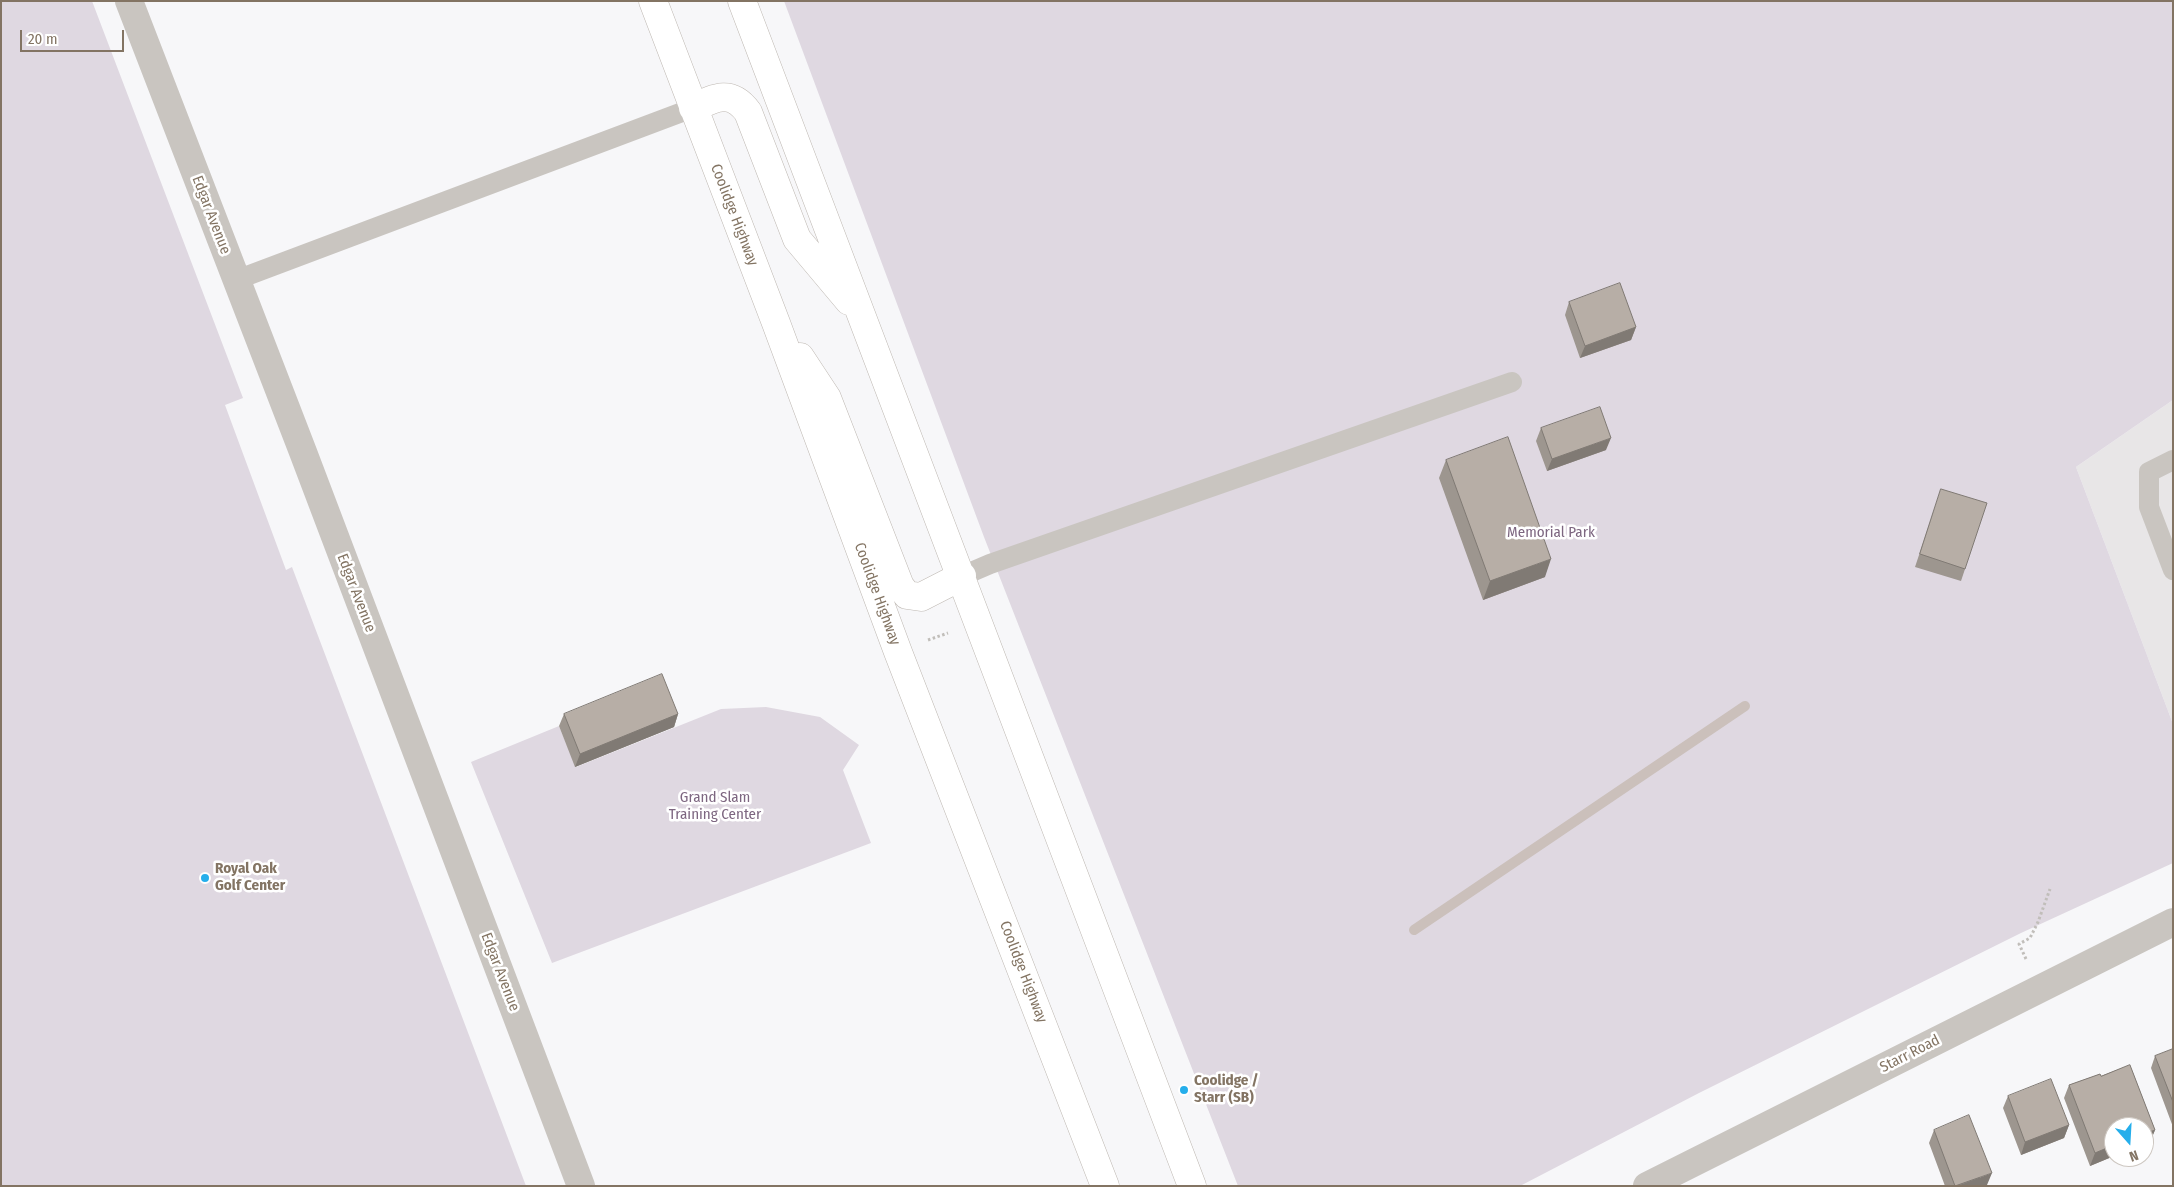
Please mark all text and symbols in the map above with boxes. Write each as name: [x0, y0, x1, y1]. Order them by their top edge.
scale bar: [22, 20, 126, 52]
text: 20 m: [28, 30, 58, 48]
street label: Coolidge Highway: [706, 161, 762, 269]
street label: Edgar Avenue: [188, 173, 234, 257]
park label: Memorial Park: [1507, 524, 1595, 542]
street label: Coolidge Highway: [850, 540, 904, 648]
street label: Edgar Avenue: [333, 551, 379, 635]
park label: Grand Slam Training Center: [669, 789, 761, 824]
place label: Royal Oak Golf Center: [215, 860, 285, 895]
marker: Royal Oak Golf Center: [199, 872, 211, 884]
street label: Coolidge Highway: [995, 918, 1051, 1026]
street label: Edgar Avenue: [477, 930, 523, 1014]
street label: Starr Road: [1877, 1031, 1943, 1077]
place label: Coolidge / Starr (SB): [1194, 1072, 1259, 1107]
marker: Coolidge / Starr (SB): [1178, 1084, 1190, 1096]
north arrow: [2104, 1117, 2154, 1167]
text: N: [2127, 1146, 2140, 1165]

